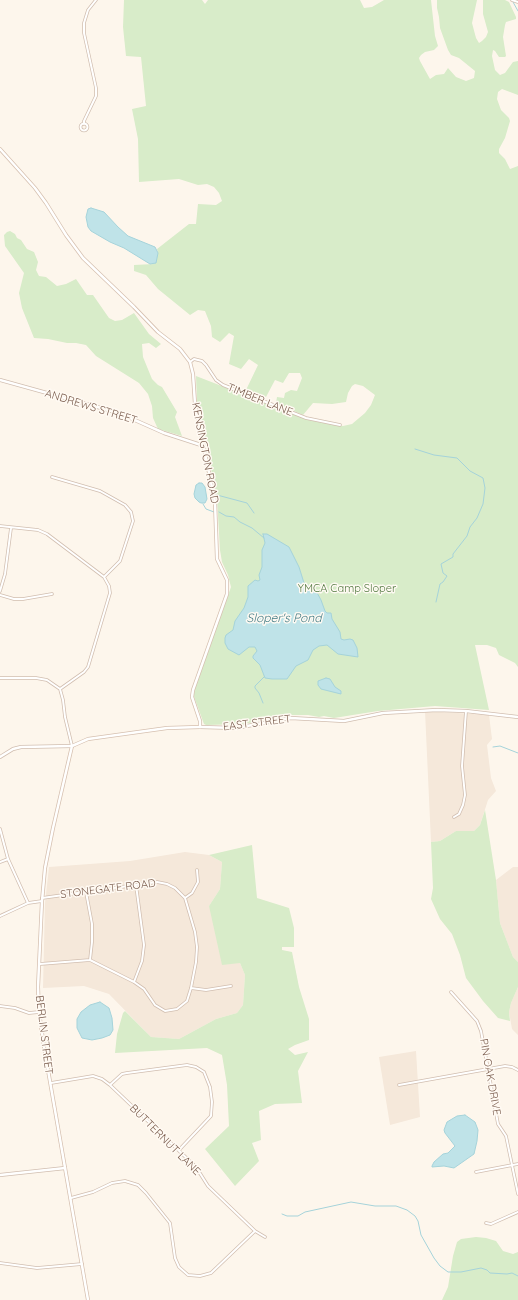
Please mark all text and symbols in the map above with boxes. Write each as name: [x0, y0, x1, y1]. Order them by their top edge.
street label: TIMBER LANE: [225, 381, 295, 419]
street label: ANDREWS STREET: [43, 387, 139, 427]
street label: KENSINGTON ROAD: [189, 401, 221, 505]
park label: YMCA Camp Sloper: [298, 582, 396, 596]
water label: Sloper's Pond: [246, 611, 322, 625]
street label: EAST STREET: [222, 712, 292, 734]
street label: STONEGATE ROAD: [60, 877, 156, 901]
street label: BERLIN STREET: [33, 995, 55, 1075]
street label: PIN OAK DRIVE: [477, 1038, 503, 1116]
street label: BUTTERNUT LANE: [127, 1102, 203, 1178]

